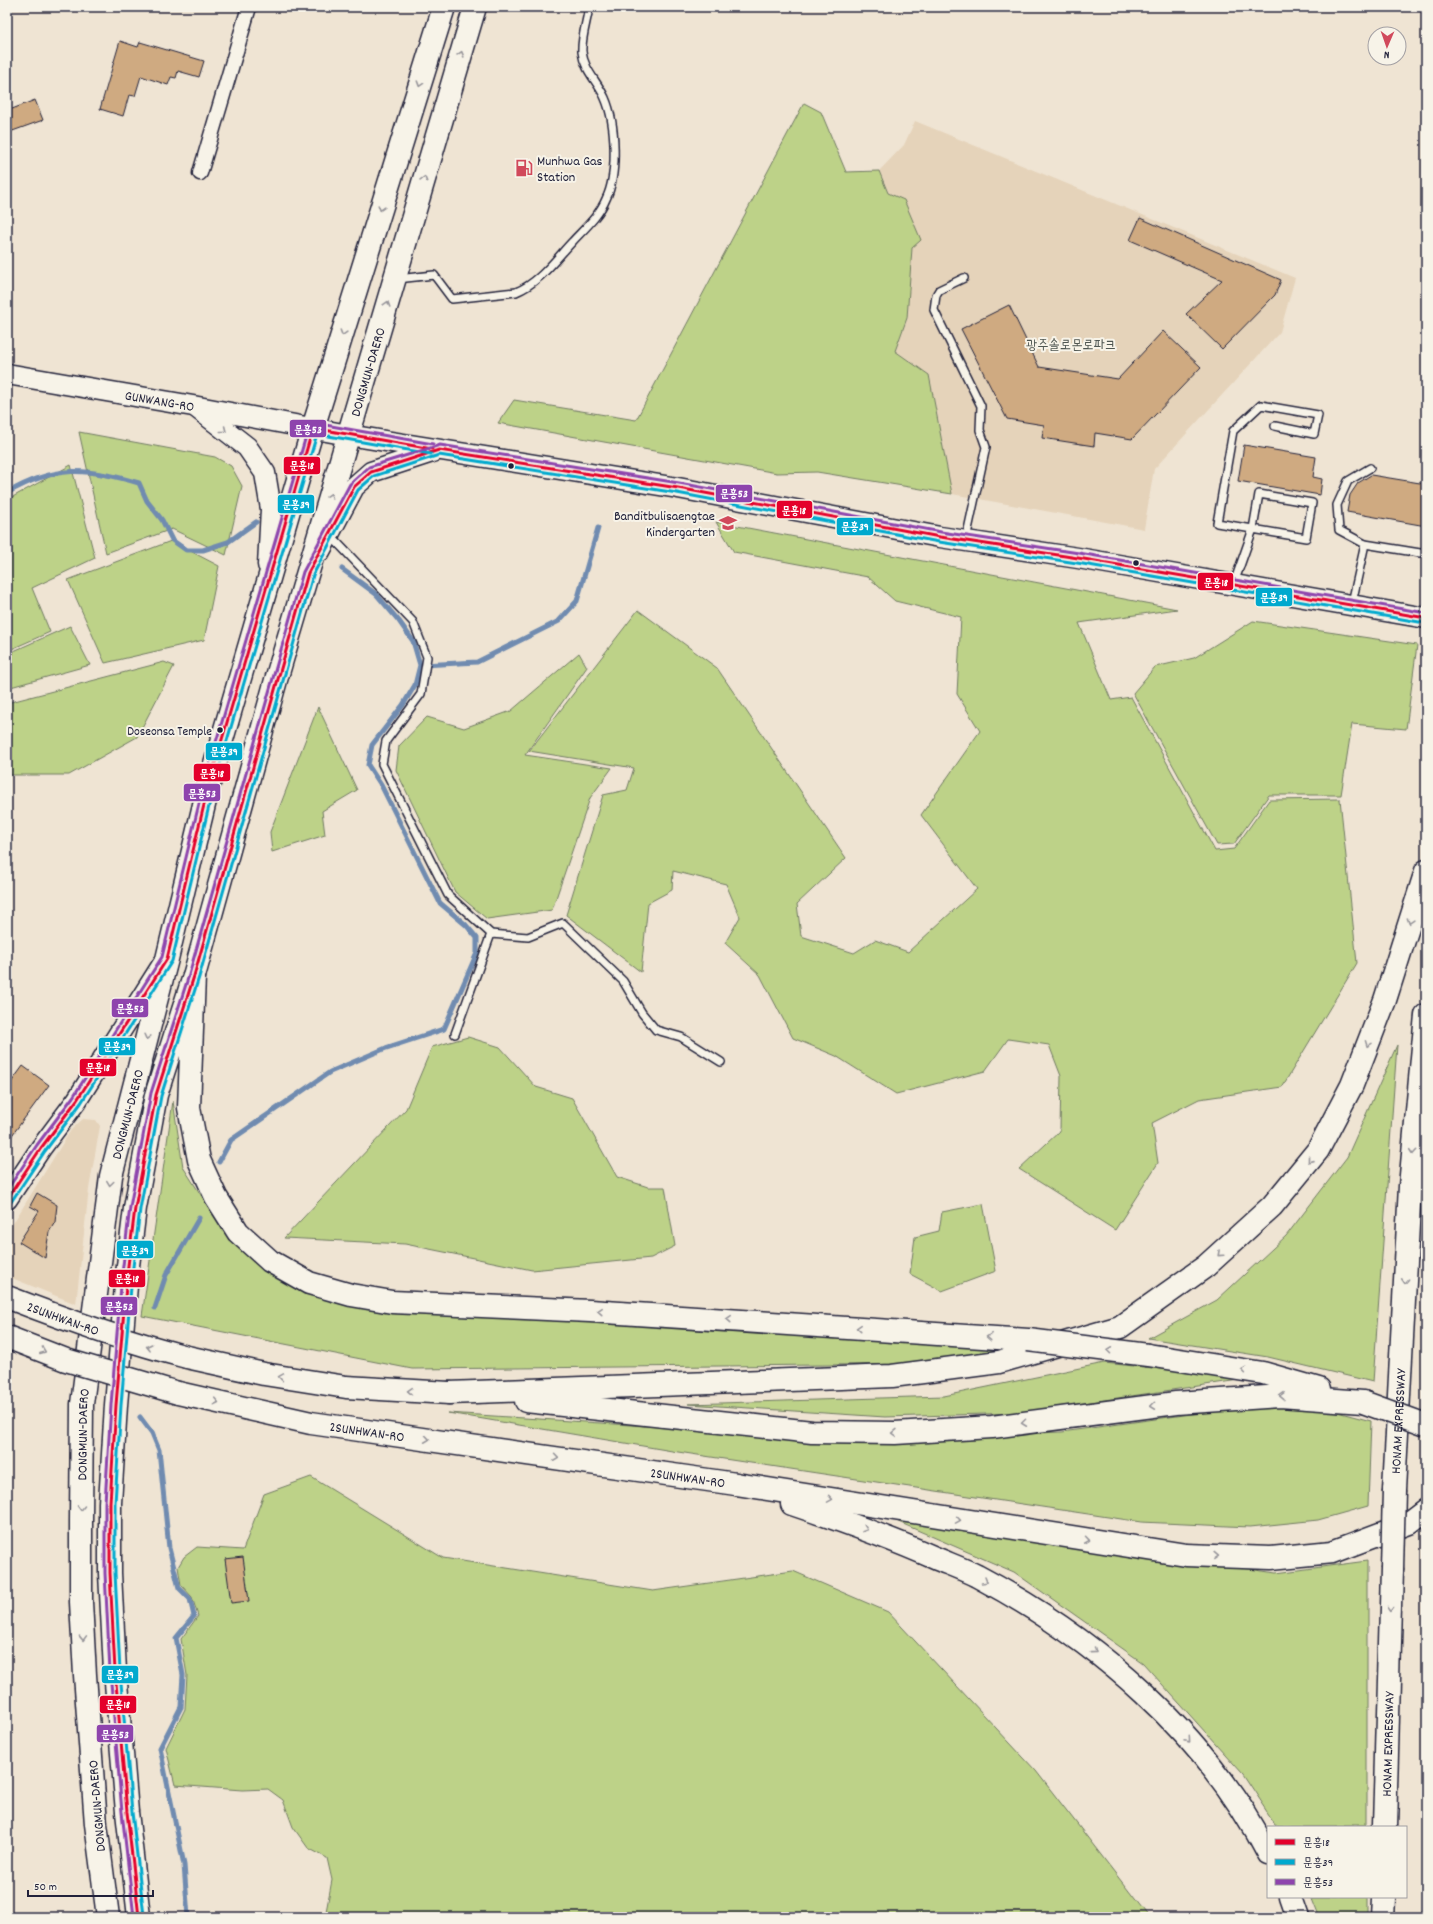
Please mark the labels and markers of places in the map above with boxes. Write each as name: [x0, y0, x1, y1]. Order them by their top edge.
place label: Munhwa Gas Station: [537, 152, 603, 188]
fuel station icon: Munhwa Gas Station: [514, 158, 534, 178]
unlabelled marker: [506, 461, 516, 471]
place label: Banditbulisaengtae Kindergarten: [614, 507, 715, 543]
school or university icon: Banditbulisaengtae Kindergarten: [718, 513, 738, 533]
unlabelled marker: [1131, 558, 1141, 568]
place label: Doseonsa Temple: [127, 723, 212, 742]
marker: Doseonsa Temple: [215, 725, 225, 735]

